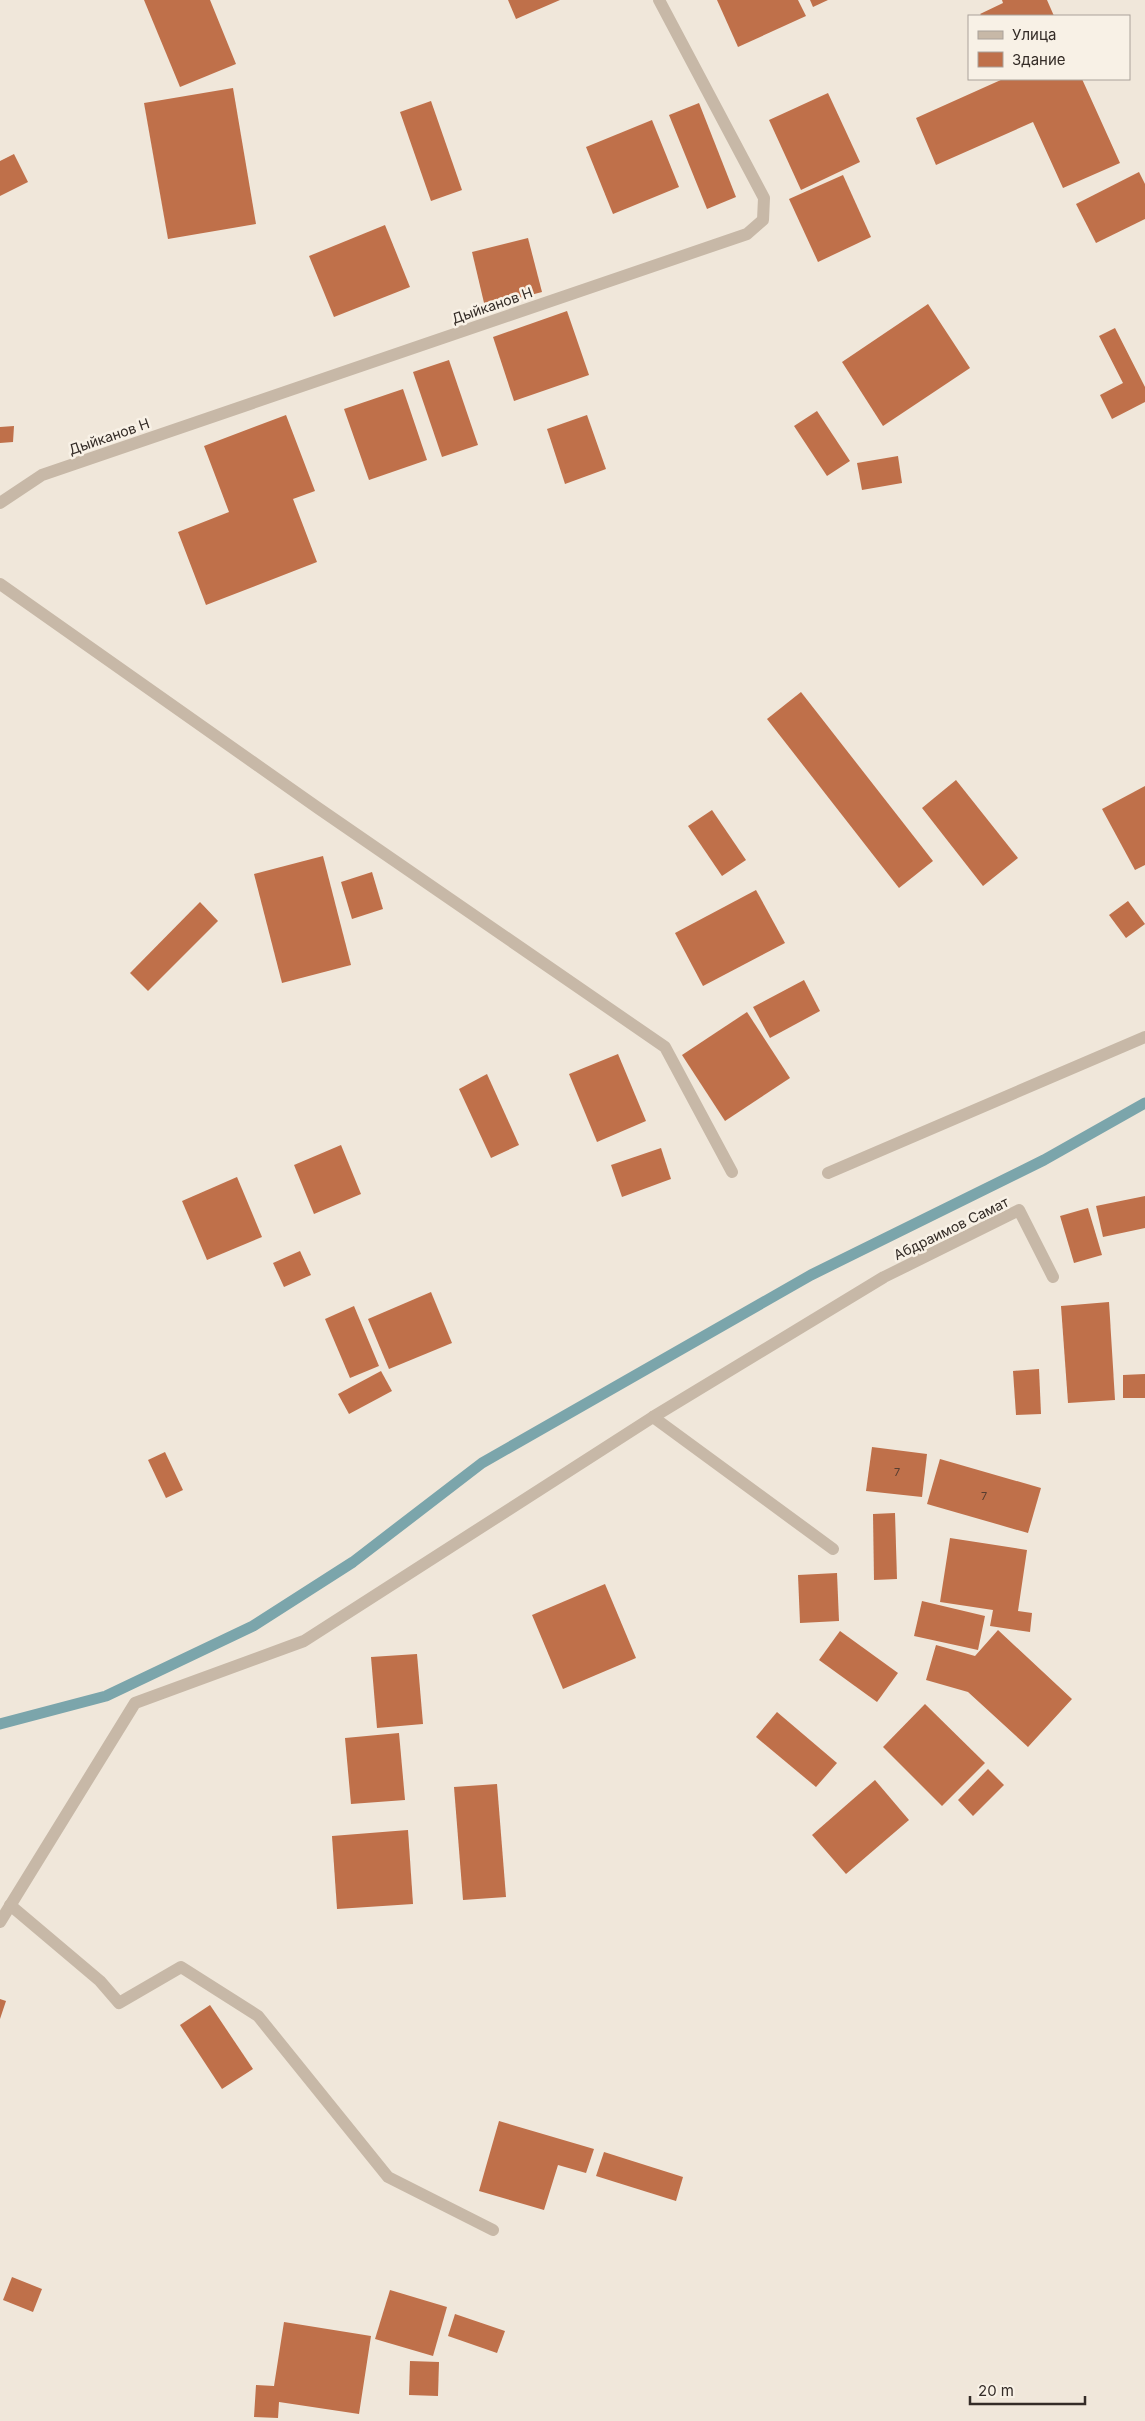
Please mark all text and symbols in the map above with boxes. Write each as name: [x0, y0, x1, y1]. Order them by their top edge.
legend: [968, 15, 1130, 80]
text: Улица: [1012, 25, 1056, 44]
text: Здание: [1012, 50, 1066, 69]
street label: Дыйканов Н: [449, 283, 535, 327]
street label: Дыйканов Н: [66, 414, 152, 458]
street label: Абдраимов Самат: [891, 1193, 1012, 1263]
house number: 7: [894, 1465, 900, 1479]
house number: 7: [981, 1489, 987, 1503]
scale bar: [970, 2374, 1085, 2406]
text: 20 m: [978, 2381, 1014, 2400]

